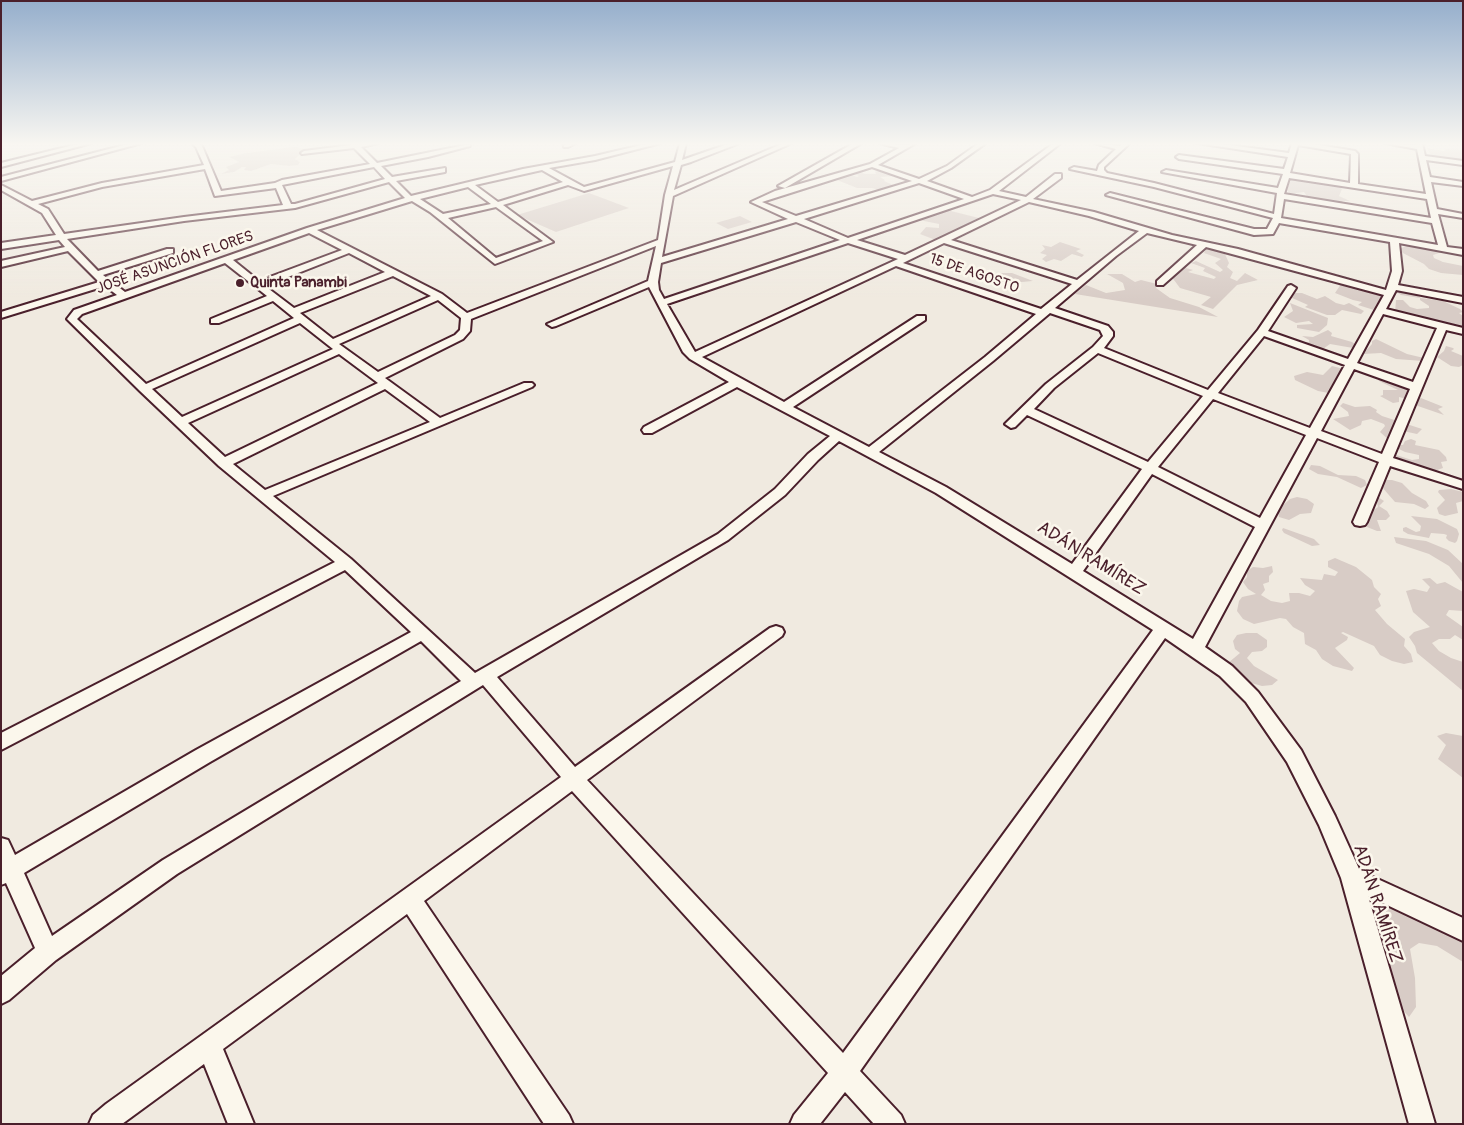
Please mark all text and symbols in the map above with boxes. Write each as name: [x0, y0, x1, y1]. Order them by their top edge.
street label: JOSÉ ASUNCIÓN FLORES: [94, 228, 256, 298]
street label: 15 DE AGOSTO: [927, 250, 1021, 298]
place label: Quinta Panambi: [250, 274, 347, 292]
marker: Quinta Panambi: [234, 277, 246, 289]
street label: ADÁN RAMÍREZ: [1033, 517, 1149, 601]
street label: ADÁN RAMÍREZ: [1348, 842, 1406, 966]

